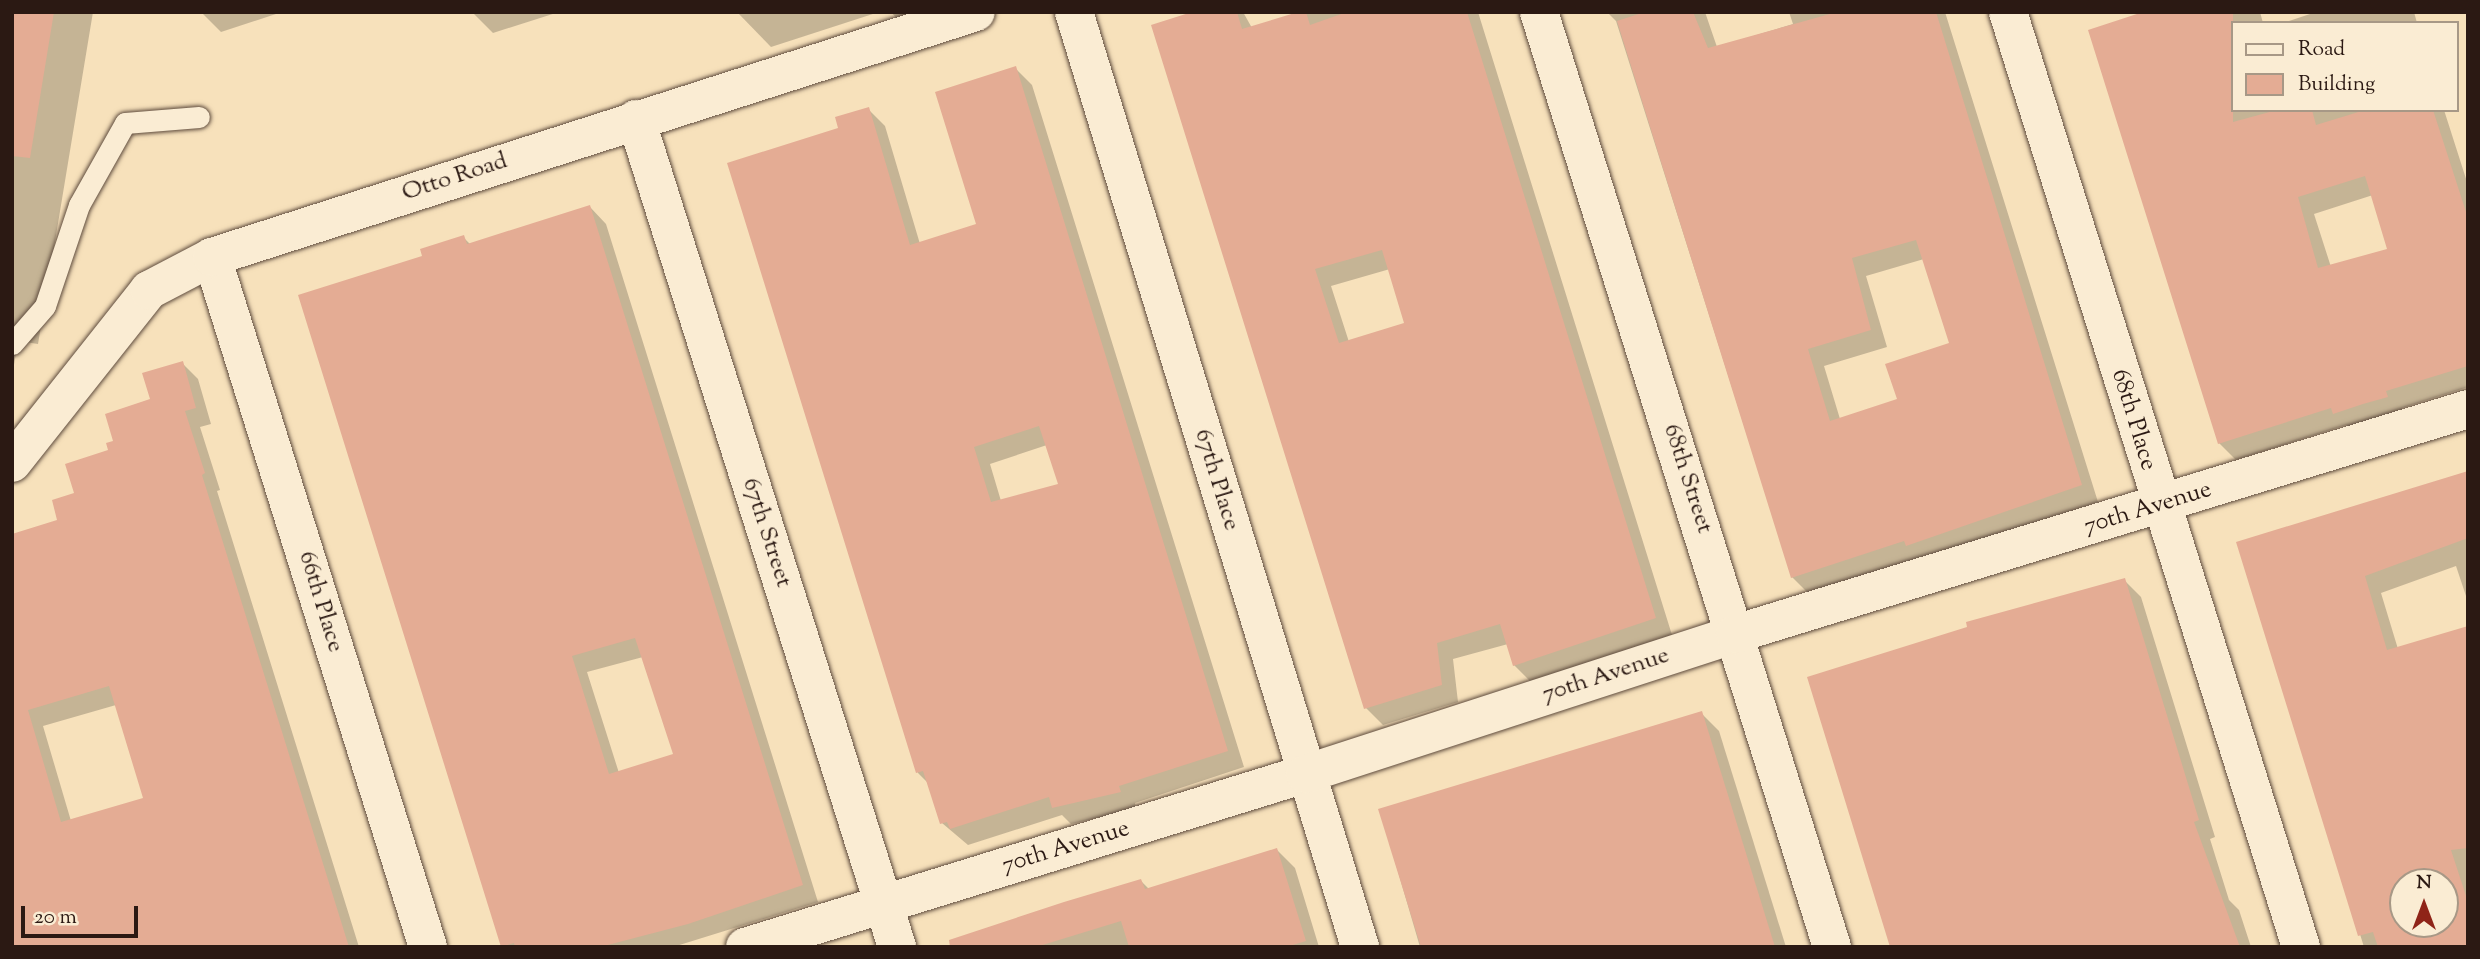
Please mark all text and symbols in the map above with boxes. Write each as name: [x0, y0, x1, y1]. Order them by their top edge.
legend: [2232, 21, 2459, 112]
text: Road: [2298, 35, 2345, 65]
text: Building: [2298, 70, 2375, 100]
street label: Otto Road: [399, 147, 511, 209]
street label: 68th Place: [2104, 366, 2162, 474]
street label: 68th Street: [1656, 421, 1718, 537]
street label: 67th Place: [1187, 426, 1245, 534]
street label: 67th Street: [735, 475, 797, 591]
street label: 70th Avenue: [2081, 476, 2215, 542]
street label: 66th Place: [291, 548, 349, 656]
street label: 70th Avenue: [1539, 642, 1673, 710]
street label: 70th Avenue: [999, 815, 1133, 881]
north arrow: [2389, 868, 2459, 938]
text: N: [2416, 870, 2432, 897]
scale bar: [24, 892, 142, 936]
text: 20 m: [34, 903, 77, 933]

